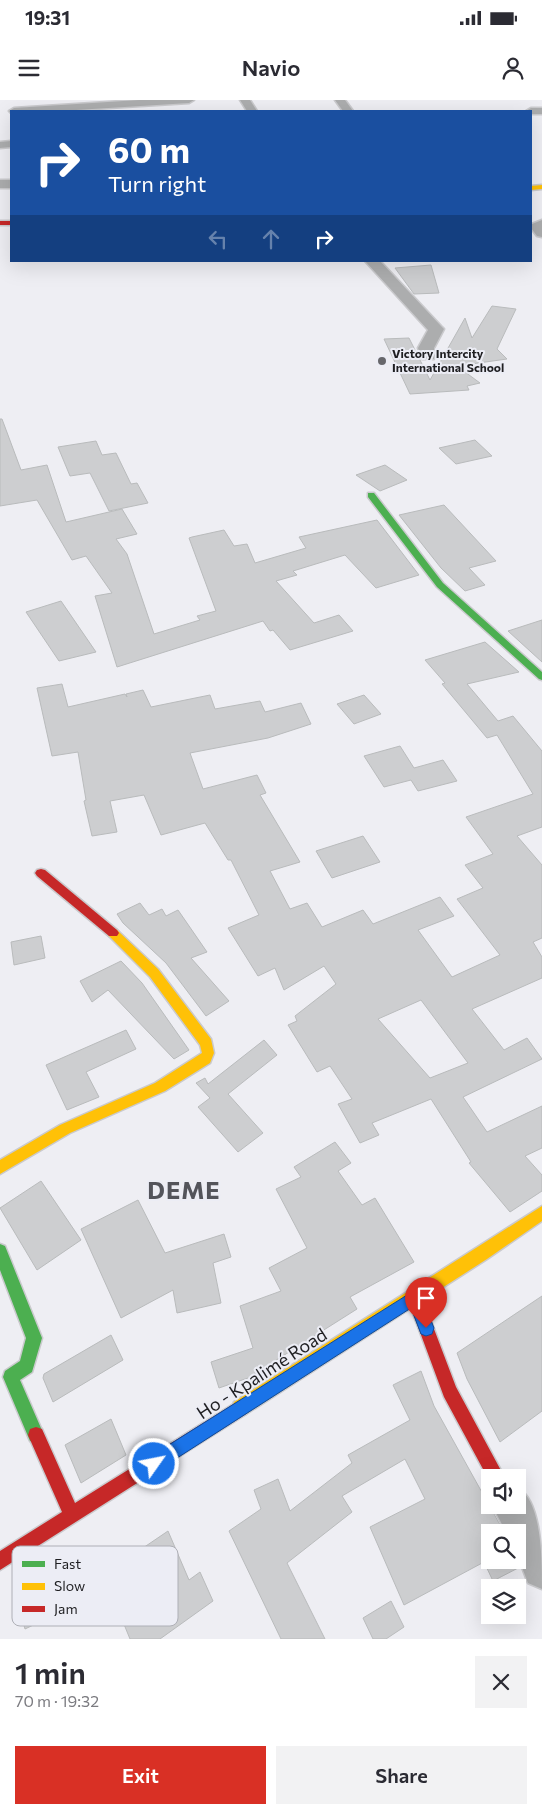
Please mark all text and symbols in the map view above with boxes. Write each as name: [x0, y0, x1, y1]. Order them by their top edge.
text: 19:31: [25, 6, 70, 29]
icon: menu: [15, 54, 43, 82]
text: Navio: [242, 54, 300, 81]
icon: person: [499, 54, 527, 82]
text: 60 m: [108, 127, 190, 170]
icon: right: [25, 130, 90, 195]
text: Turn right: [108, 170, 206, 197]
icon: left: [204, 225, 232, 253]
icon: ahead: [257, 225, 285, 253]
icon: right: [310, 225, 338, 253]
place label: Victory Intercity International School: [392, 346, 504, 374]
marker: Victory Intercity International School: [376, 355, 388, 367]
district label: DEME: [147, 1175, 221, 1204]
pin: [405, 1277, 447, 1328]
icon: arrive: [412, 1284, 440, 1312]
street label: Ho - Kpalimé Road: [192, 1323, 331, 1423]
position arrow: [127, 1437, 179, 1489]
map controls: [481, 1469, 526, 1624]
button: sound: [481, 1469, 526, 1514]
button: search: [481, 1524, 526, 1569]
legend: [12, 1546, 178, 1626]
text: Fast: [54, 1555, 81, 1572]
text: Slow: [54, 1577, 85, 1594]
button: layers: [481, 1579, 526, 1624]
text: Jam: [54, 1600, 78, 1617]
text: 1 min: [15, 1653, 86, 1690]
button: close: [475, 1656, 527, 1708]
text: 70 m · 19:32: [15, 1691, 99, 1710]
button: Exit: [15, 1746, 266, 1804]
button: Share: [276, 1746, 527, 1804]

